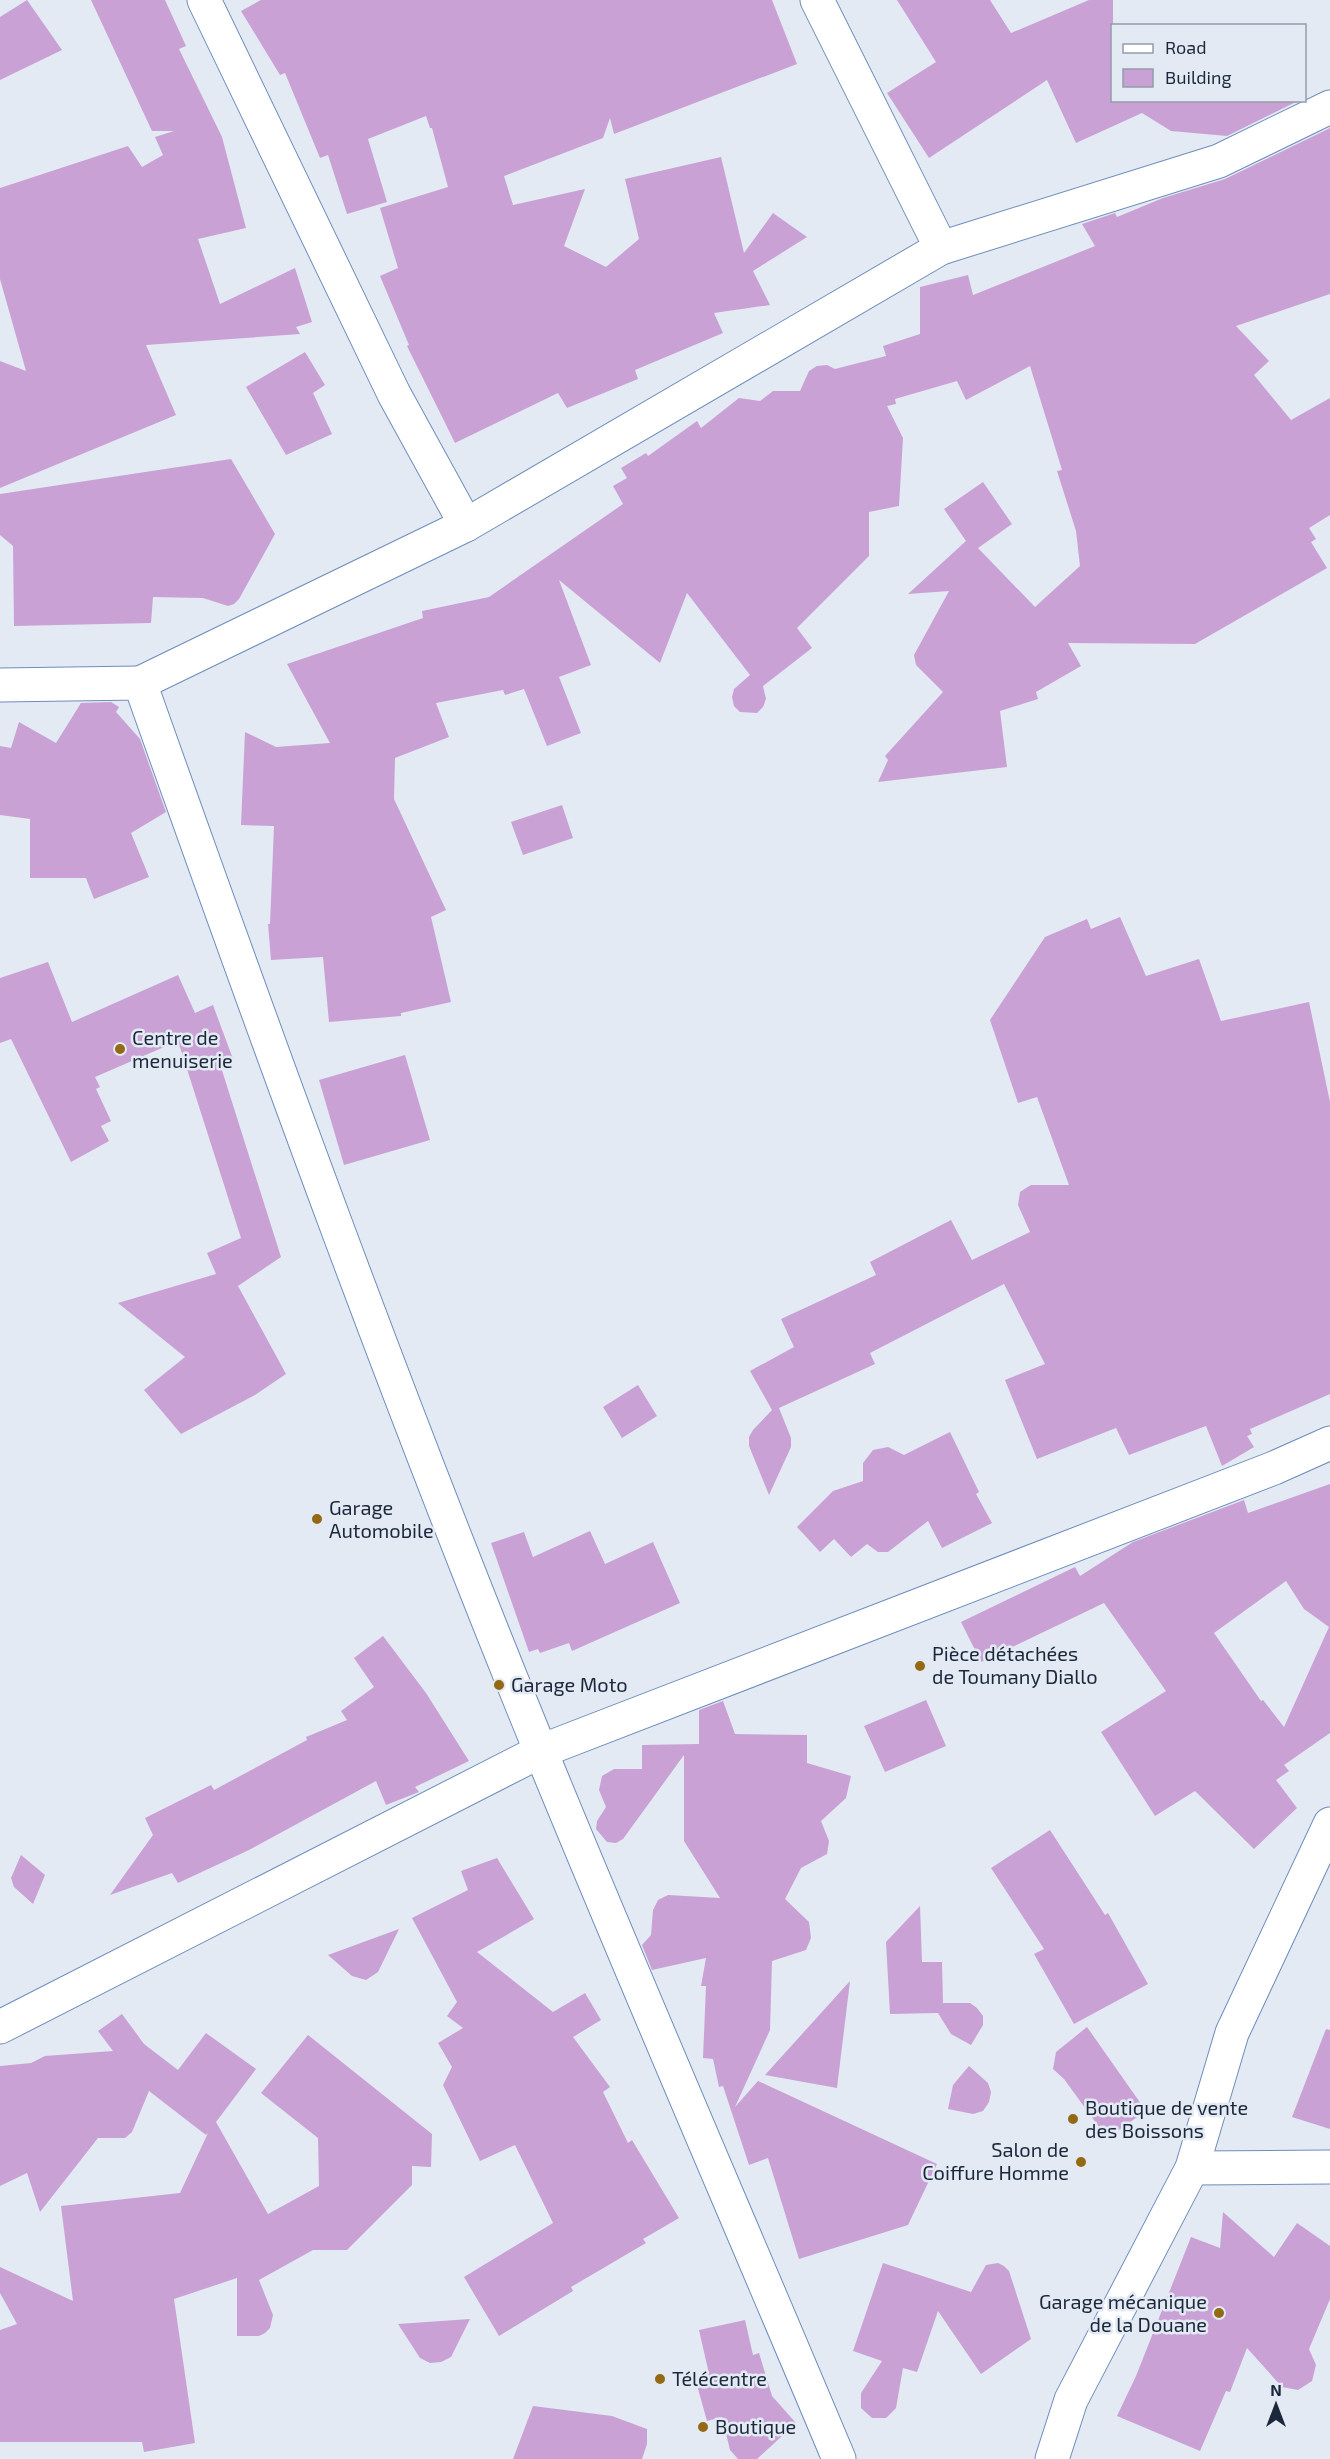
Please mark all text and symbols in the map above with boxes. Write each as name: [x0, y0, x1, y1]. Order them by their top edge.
legend: [1111, 24, 1306, 102]
text: Road: [1165, 36, 1206, 58]
text: Building: [1165, 66, 1232, 88]
place label: Centre de menuiserie: [132, 1025, 233, 1072]
marker: Centre de menuiserie: [113, 1042, 127, 1056]
place label: Garage Automobile: [329, 1495, 434, 1542]
marker: Garage Automobile: [310, 1512, 324, 1526]
place label: Pièce détachées de Toumany Diallo: [932, 1641, 1098, 1688]
marker: Pièce détachées de Toumany Diallo: [913, 1659, 927, 1673]
place label: Garage Moto: [511, 1672, 628, 1696]
marker: Garage Moto: [492, 1678, 506, 1692]
place label: Boutique de vente des Boissons: [1085, 2095, 1248, 2142]
marker: Boutique de vente des Boissons: [1066, 2112, 1080, 2126]
place label: Salon de Coiffure Homme: [922, 2137, 1069, 2184]
marker: Salon de Coiffure Homme: [1074, 2155, 1088, 2169]
place label: Garage mécanique de la Douane: [1039, 2289, 1207, 2336]
marker: Garage mécanique de la Douane: [1212, 2306, 1226, 2320]
place label: Télécentre: [672, 2366, 767, 2390]
marker: Télécentre: [653, 2372, 667, 2386]
north arrow: [1246, 2375, 1306, 2435]
text: N: [1270, 2380, 1282, 2399]
place label: Boutique: [715, 2414, 796, 2438]
marker: Boutique: [696, 2420, 710, 2434]

